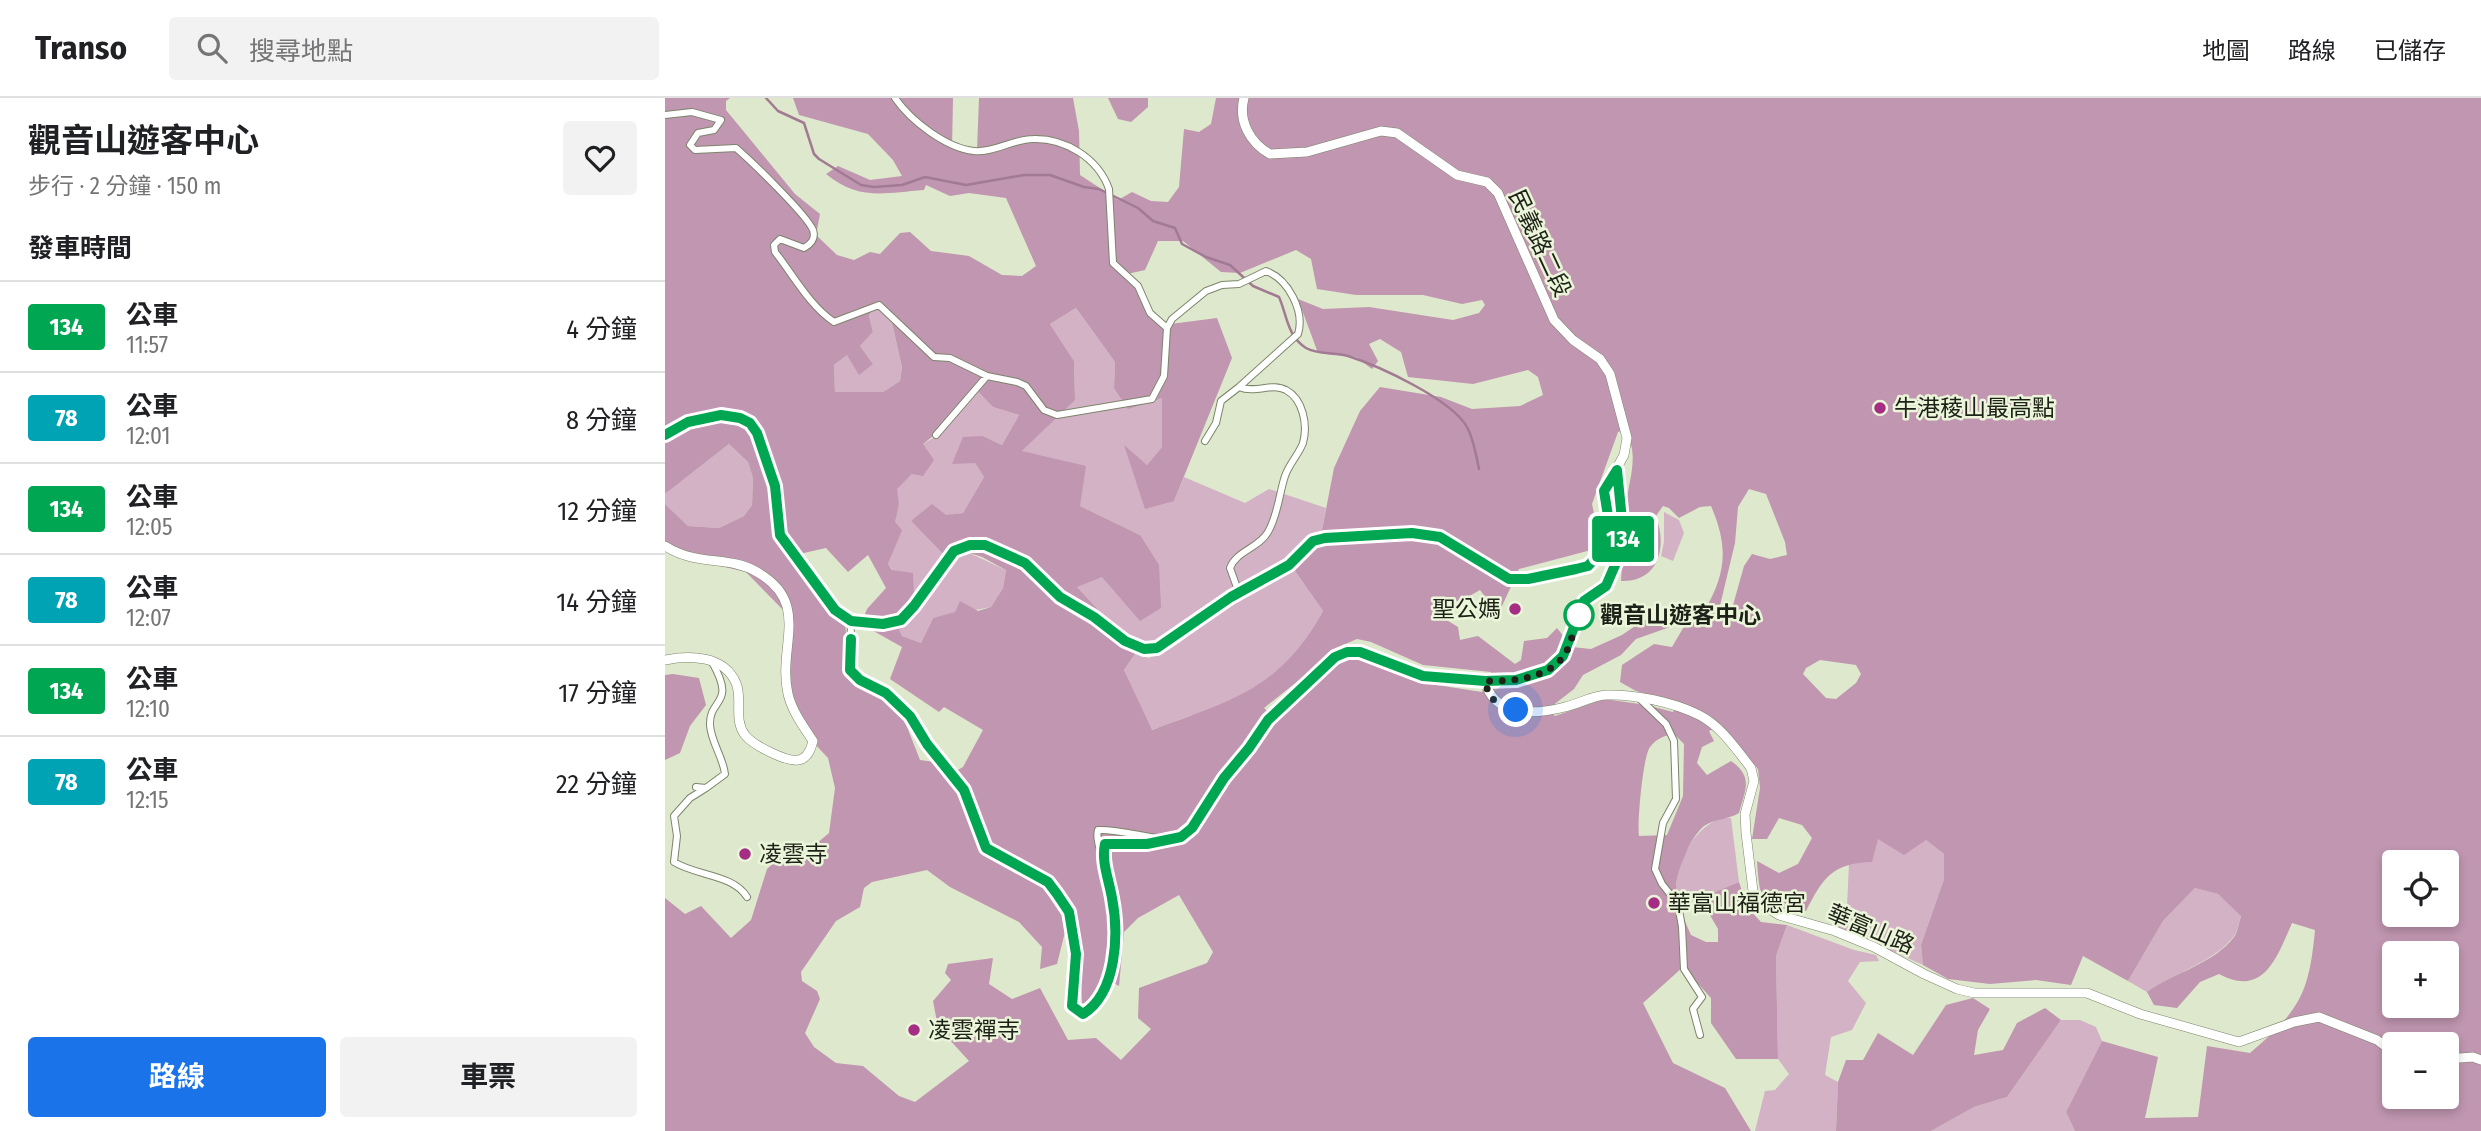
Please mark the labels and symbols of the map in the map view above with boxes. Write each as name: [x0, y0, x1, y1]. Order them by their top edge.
street label: 民義路二段: [1503, 185, 1577, 301]
place label: 牛港稜山最高點: [1894, 394, 2055, 422]
marker: 牛港稜山最高點: [1872, 400, 1888, 416]
line badge: 134: [1583, 516, 1663, 562]
place label: 聖公媽: [1432, 595, 1501, 623]
marker: 觀音山遊客中心: [1564, 600, 1594, 630]
marker: 聖公媽: [1507, 601, 1523, 617]
place label: 觀音山遊客中心: [1600, 601, 1761, 629]
your location: [1498, 692, 1533, 727]
place label: 凌雲寺: [759, 840, 828, 868]
marker: 凌雲寺: [737, 846, 753, 862]
place label: 華富山福德宮: [1668, 889, 1806, 917]
marker: 華富山福德宮: [1646, 895, 1662, 911]
street label: 華富山路: [1823, 898, 1919, 960]
place label: 凌雲禪寺: [928, 1016, 1020, 1044]
marker: 凌雲禪寺: [906, 1022, 922, 1038]

